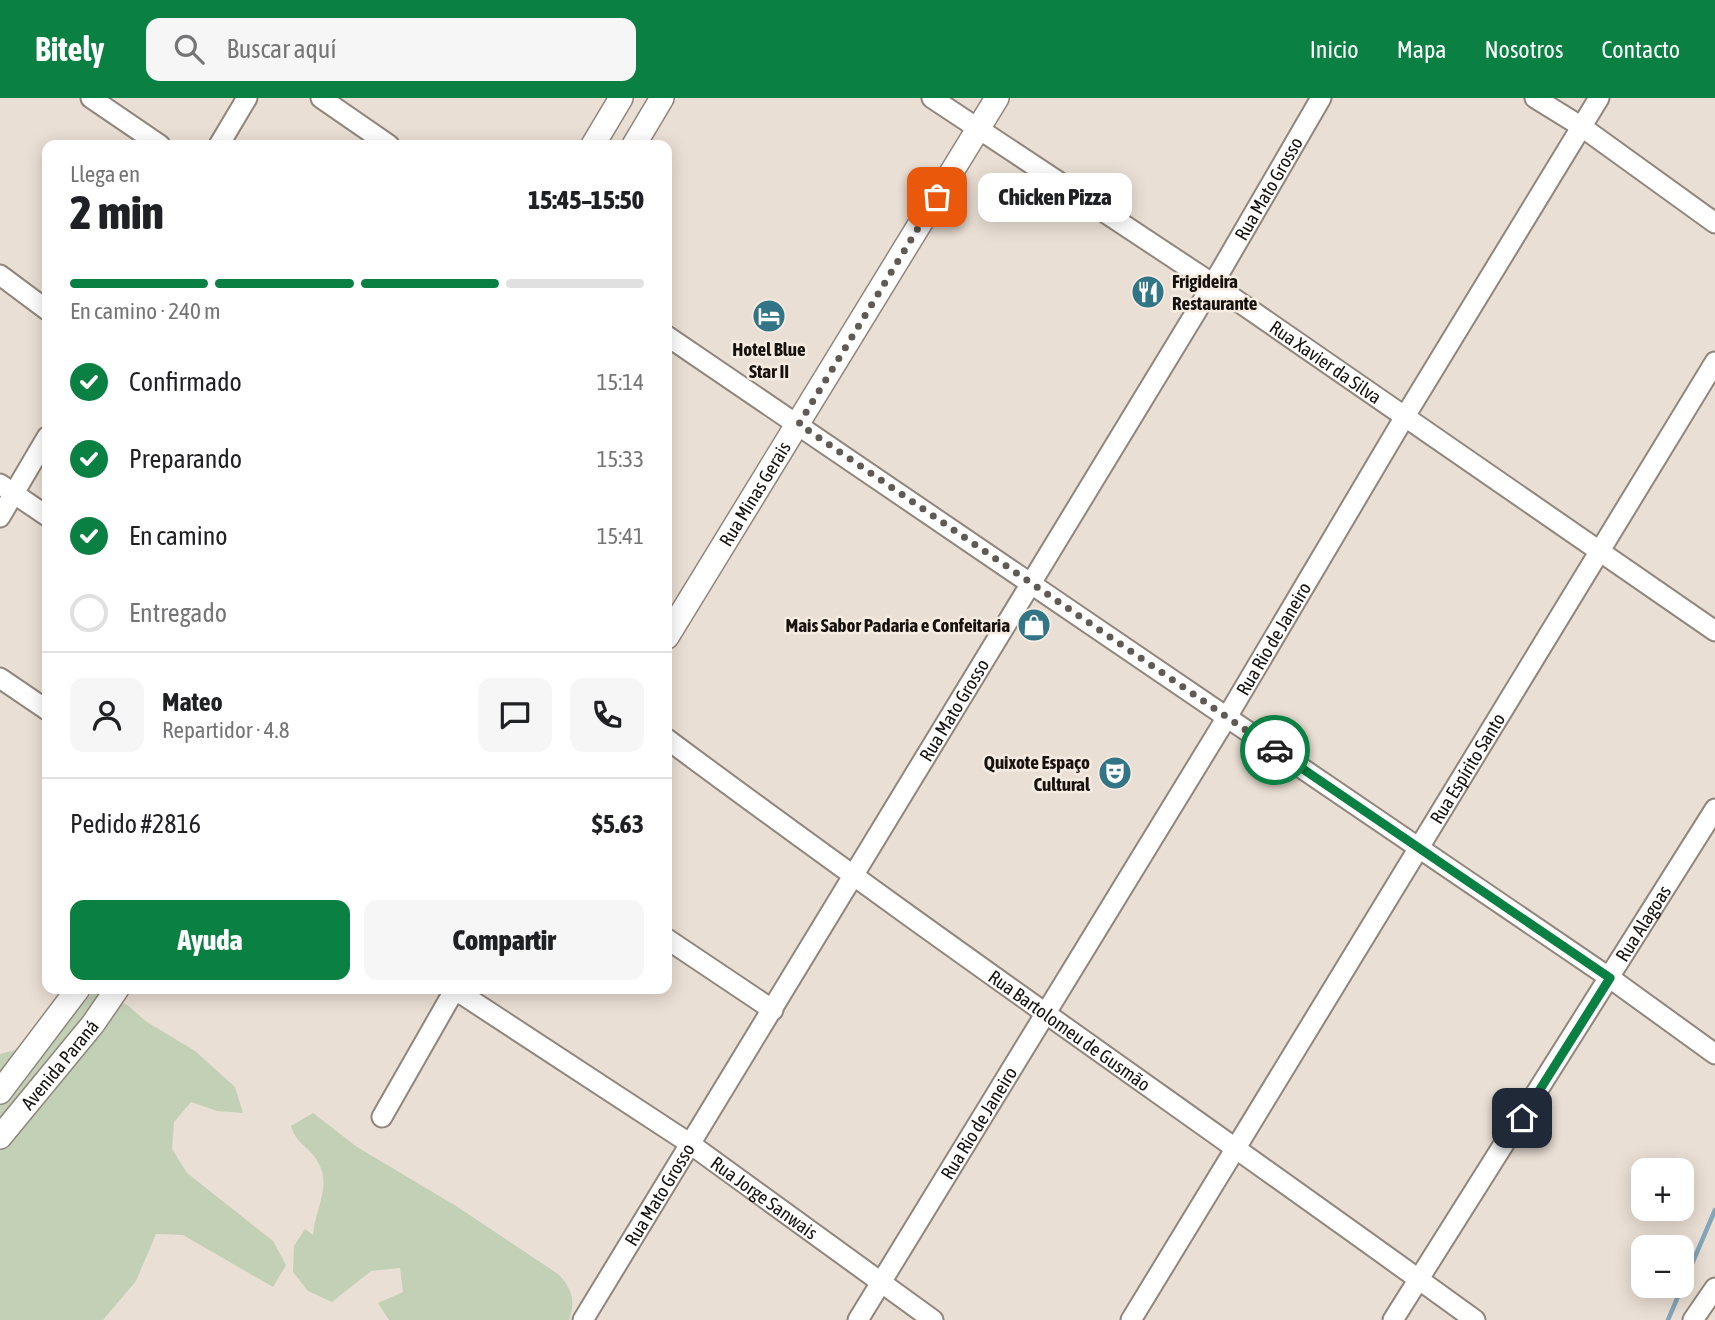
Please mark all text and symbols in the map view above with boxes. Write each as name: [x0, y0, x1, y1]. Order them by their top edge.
search box: [146, 18, 636, 81]
text: Bitely: [35, 30, 104, 68]
icon: search: [170, 30, 208, 68]
text: Buscar aquí: [226, 34, 336, 64]
text: Inicio: [1310, 36, 1359, 63]
text: Mapa: [1397, 36, 1446, 63]
text: Nosotros: [1484, 36, 1563, 63]
text: Contacto: [1601, 36, 1680, 63]
street label: Rua Mato Grosso: [1230, 133, 1307, 244]
text: Llega en: [70, 161, 140, 187]
pin: [907, 167, 967, 227]
callout: Chicken Pizza: [979, 172, 1133, 222]
icon: bag: [918, 178, 956, 216]
text: Chicken Pizza: [998, 184, 1112, 210]
text: 15:45–15:50: [528, 185, 644, 215]
text: 2 min: [70, 186, 164, 239]
place label: Frigideira Restaurante: [1172, 270, 1258, 314]
restaurant icon: Frigideira Restaurante: [1129, 273, 1167, 311]
hotel icon: Hotel Blue Star II: [750, 297, 788, 335]
text: En camino · 240 m: [70, 298, 221, 324]
street label: Rua Xavier da Silva: [1266, 316, 1386, 408]
place label: Hotel Blue Star II: [732, 338, 806, 382]
icon: check: [70, 363, 108, 401]
text: Confirmado: [129, 367, 242, 397]
text: 15:14: [597, 369, 644, 395]
street label: Rua Minas Gerais: [714, 437, 795, 550]
icon: check: [70, 440, 108, 478]
text: Preparando: [129, 444, 242, 474]
text: 15:33: [597, 446, 644, 472]
icon: check: [70, 517, 108, 555]
text: En camino: [129, 521, 228, 551]
text: 15:41: [597, 523, 644, 549]
street label: Rua Rio de Janeiro: [1231, 578, 1315, 699]
text: Entregado: [129, 598, 227, 628]
shop icon: Mais Sabor Padaria e Confeitaria: [1015, 606, 1053, 644]
place label: Mais Sabor Padaria e Confeitaria: [785, 614, 1010, 636]
street label: Rua Mato Grosso: [915, 655, 993, 765]
button: person: [70, 678, 144, 752]
button: chat: [478, 678, 552, 752]
button: phone: [570, 678, 644, 752]
text: Mateo: [162, 687, 223, 717]
street label: Rua Espírito Santo: [1425, 709, 1509, 828]
courier: [1240, 715, 1310, 785]
text: Repartidor · 4.8: [162, 717, 289, 743]
icon: car: [1256, 731, 1294, 769]
place label: Quixote Espaço Cultural: [984, 751, 1091, 795]
theatre icon: Quixote Espaço Cultural: [1096, 754, 1134, 792]
text: Pedido #2816: [70, 809, 201, 839]
text: $5.63: [592, 809, 644, 839]
street label: Rua Alagoas: [1611, 881, 1675, 965]
button: Ayuda: [70, 900, 350, 980]
button: Compartir: [364, 900, 644, 980]
street label: Rua Bartolomeu de Gusmão: [984, 965, 1155, 1095]
street label: Avenida Paraná: [16, 1015, 103, 1114]
street label: Rua Rio de Janeiro: [936, 1063, 1021, 1183]
pin: [1492, 1088, 1552, 1148]
icon: home: [1503, 1099, 1541, 1137]
street label: Rua Mato Grosso: [620, 1139, 699, 1249]
street label: Rua Jorge Sanwais: [707, 1152, 822, 1244]
map controls: [1631, 1158, 1694, 1298]
button: +: [1631, 1158, 1694, 1221]
button: −: [1631, 1235, 1694, 1298]

